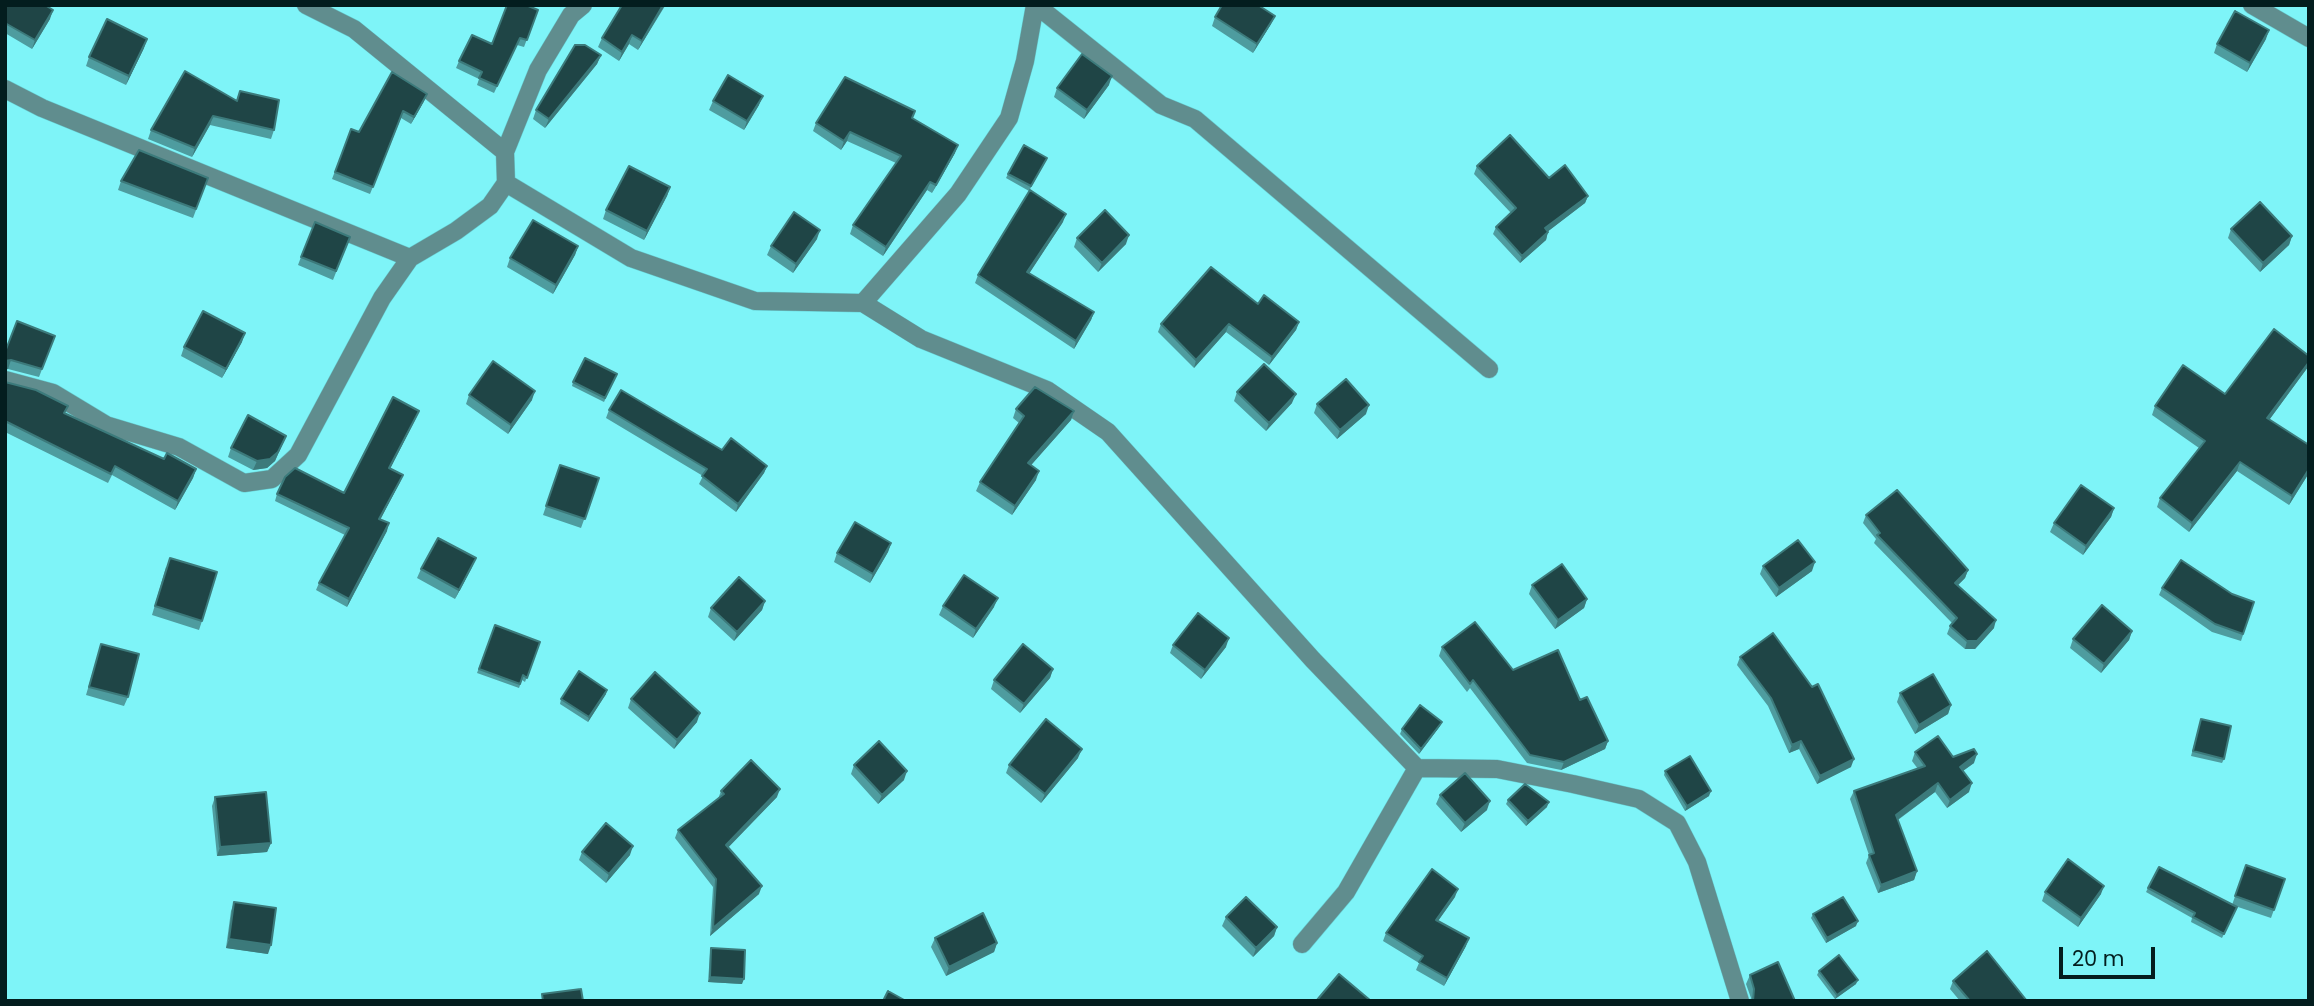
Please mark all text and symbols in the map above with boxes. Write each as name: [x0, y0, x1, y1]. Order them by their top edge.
scale bar: [2062, 932, 2158, 976]
text: 20 m: [2072, 944, 2125, 973]

